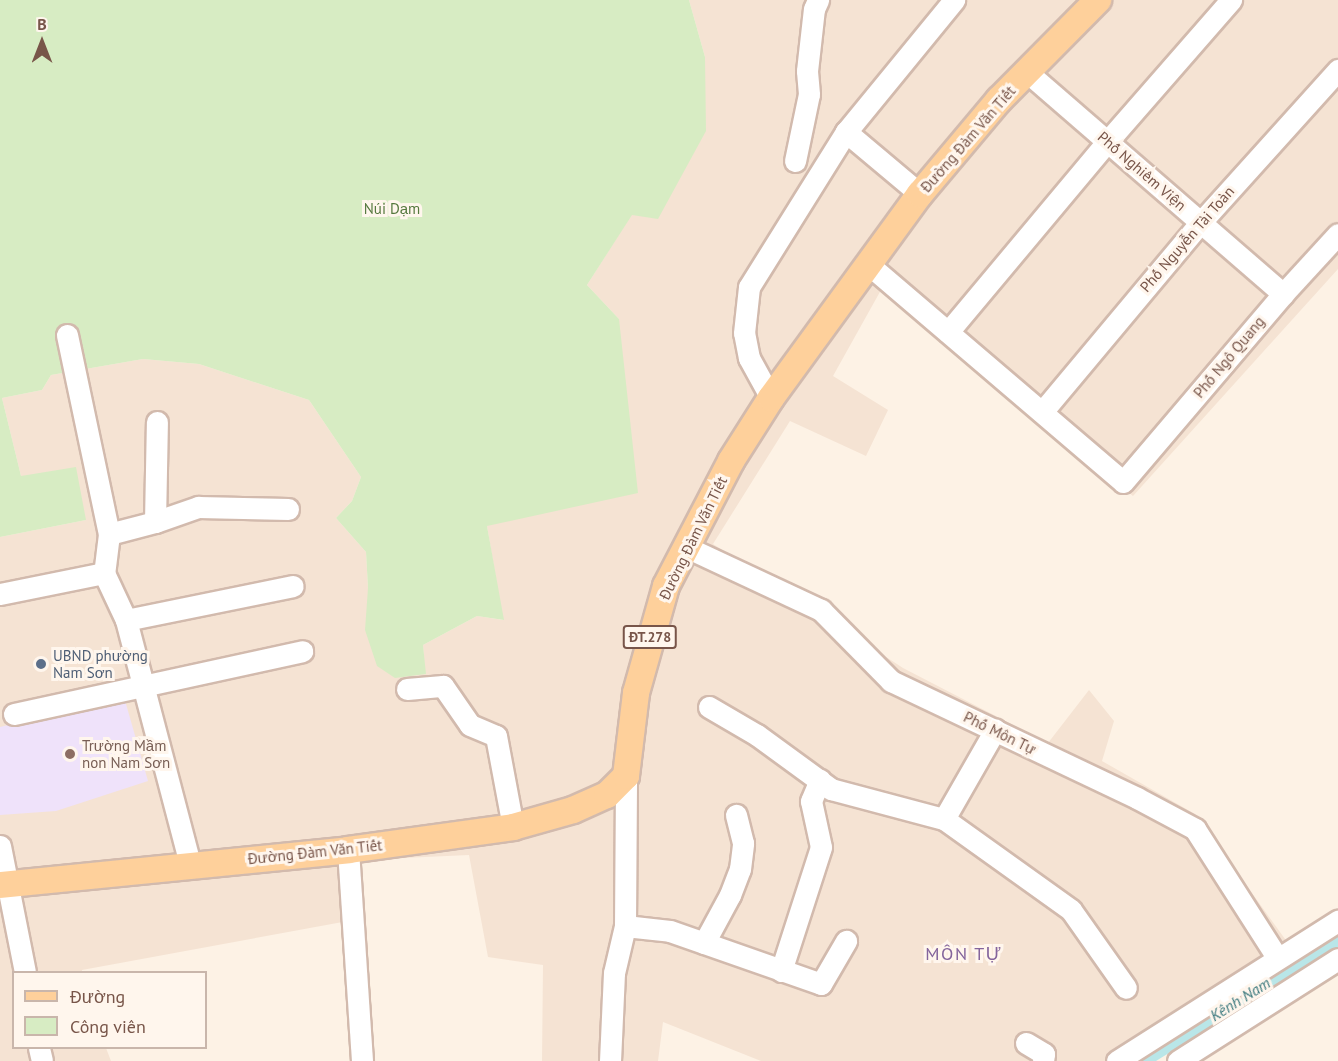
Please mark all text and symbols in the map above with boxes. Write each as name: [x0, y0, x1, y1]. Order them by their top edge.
north arrow: [12, 12, 72, 72]
text: B: [37, 14, 47, 34]
street label: Đường Đàm Văn Tiết: [917, 82, 1019, 196]
street label: Phố Nghiêm Viện: [1094, 128, 1190, 214]
street label: Phố Nguyễn Tài Toàn: [1136, 182, 1238, 296]
park label: Núi Dạm: [364, 200, 420, 218]
street label: Phố Ngô Quang: [1190, 313, 1268, 401]
street label: Đường Đàm Văn Tiết: [655, 473, 731, 603]
road number: ĐT.278: [622, 626, 678, 648]
place label: UBND phường Nam Sơn: [53, 646, 148, 681]
marker: UBND phường Nam Sơn: [34, 657, 48, 671]
street label: Phố Môn Tự: [960, 708, 1040, 758]
place label: Trường Mầm non Nam Sơn: [82, 736, 170, 771]
marker: Trường Mầm non Nam Sơn: [63, 747, 77, 761]
street label: Đường Đàm Văn Tiết: [246, 836, 384, 868]
district label: MÔN TỰ: [925, 943, 1003, 965]
legend: [12, 971, 207, 1049]
water label: Kênh Nam: [1206, 973, 1274, 1025]
text: Đường: [70, 985, 125, 1008]
text: Công viên: [70, 1015, 146, 1038]

